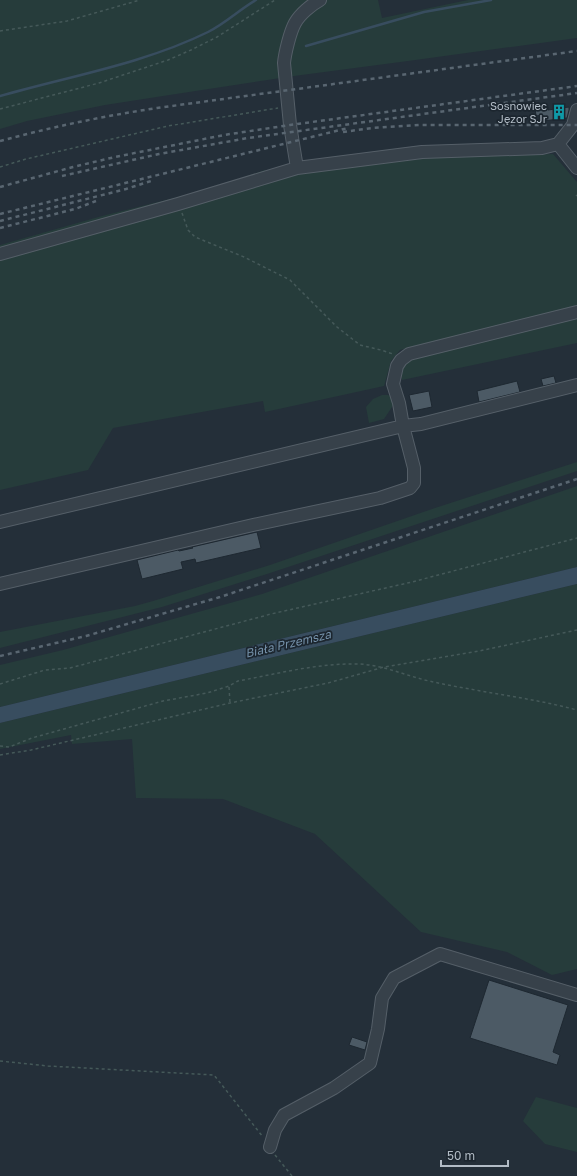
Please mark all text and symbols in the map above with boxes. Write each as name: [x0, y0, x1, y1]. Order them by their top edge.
place label: Sosnowiec Jęzor SJr: [490, 99, 548, 125]
building icon: Sosnowiec Jęzor SJr: [550, 103, 568, 121]
water label: Biała Przemsza: [244, 626, 333, 661]
scale bar: [441, 1142, 508, 1168]
text: 50 m: [447, 1148, 475, 1163]

